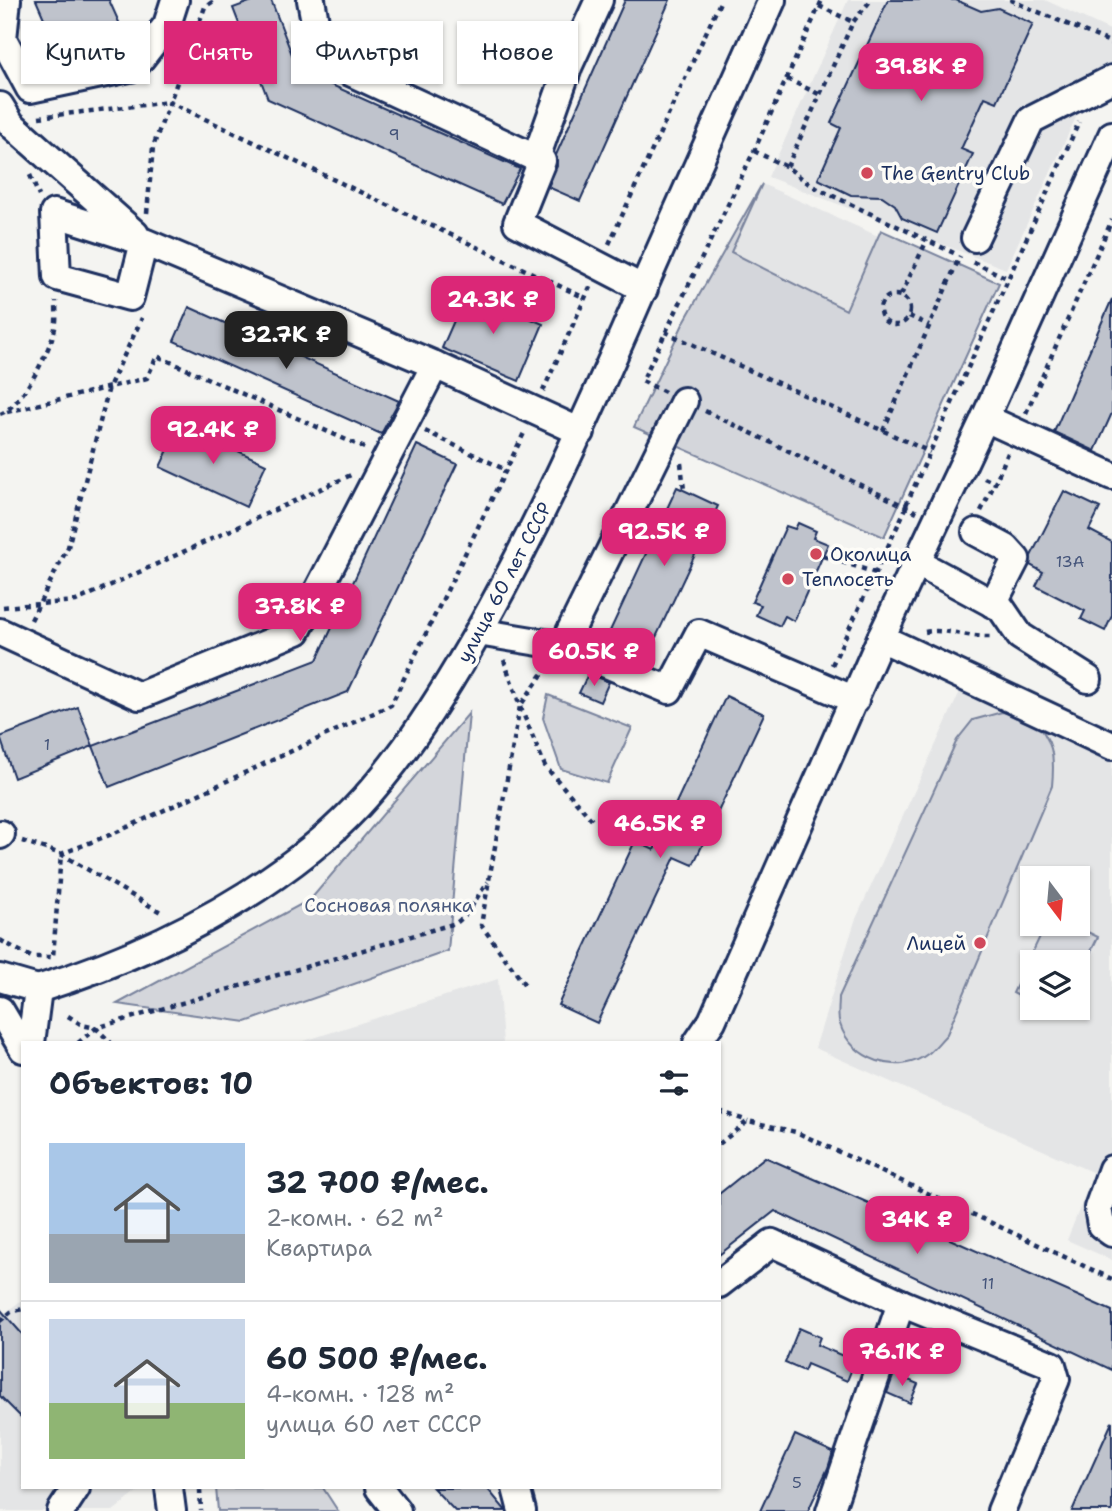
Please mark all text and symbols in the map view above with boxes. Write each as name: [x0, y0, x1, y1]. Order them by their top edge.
chip: Купить: [21, 21, 150, 84]
chip: Снять: [164, 21, 277, 84]
chip: Фильтры: [291, 21, 443, 84]
chip: Новое: [457, 21, 578, 84]
pin: 39.8K ₽: [856, 43, 986, 103]
text: 39.8K ₽: [874, 51, 968, 81]
house number: 9: [388, 124, 400, 145]
place label: The Gentry Club: [881, 161, 1030, 186]
marker: The Gentry Club: [859, 165, 875, 181]
pin: 24.3K ₽: [428, 276, 558, 336]
text: 24.3K ₽: [447, 284, 539, 314]
pin: 32.7K ₽: [221, 312, 351, 371]
text: 32.7K ₽: [240, 319, 332, 349]
pin: 92.4K ₽: [148, 406, 278, 466]
text: 92.4K ₽: [167, 414, 259, 444]
street label: улица 60 лет СССР: [452, 498, 557, 667]
pin: 92.5K ₽: [599, 508, 729, 568]
text: 92.5K ₽: [618, 516, 710, 546]
place label: Околица: [830, 542, 911, 567]
marker: Околица: [808, 546, 824, 562]
house number: 13А: [1056, 551, 1084, 572]
place label: Теплосеть: [802, 567, 894, 592]
marker: Теплосеть: [780, 571, 796, 587]
pin: 37.8K ₽: [235, 584, 365, 643]
text: 37.8K ₽: [254, 591, 346, 621]
pin: 60.5K ₽: [529, 628, 659, 688]
text: 60.5K ₽: [548, 636, 640, 666]
house number: 1: [44, 734, 50, 755]
pin: 46.5K ₽: [595, 800, 725, 860]
text: 46.5K ₽: [614, 808, 706, 838]
north arrow: [1020, 866, 1090, 936]
map controls: [1020, 866, 1090, 1020]
park label: Сосновая полянка: [304, 893, 474, 918]
place label: Лицей: [907, 931, 966, 956]
marker: Лицей: [972, 935, 988, 951]
button: layers: [1020, 950, 1090, 1020]
text: Объектов: 10: [49, 1063, 253, 1104]
icon: filters: [655, 1064, 693, 1102]
text: 32 700 ₽/мес.: [266, 1162, 489, 1203]
icon: home: [105, 1171, 189, 1255]
pin: 34K ₽: [868, 1196, 966, 1256]
text: 2-комн. · 62 m²: [266, 1203, 444, 1233]
text: 34K ₽: [881, 1204, 953, 1234]
text: Квартира: [266, 1233, 372, 1263]
house number: 11: [982, 1273, 994, 1294]
pin: 76.1K ₽: [837, 1328, 967, 1388]
text: 76.1K ₽: [859, 1336, 945, 1366]
text: 60 500 ₽/мес.: [266, 1338, 488, 1379]
icon: home: [105, 1347, 189, 1431]
text: 4-комн. · 128 m²: [266, 1379, 454, 1409]
text: улица 60 лет СССР: [266, 1409, 482, 1439]
house number: 5: [792, 1472, 802, 1493]

